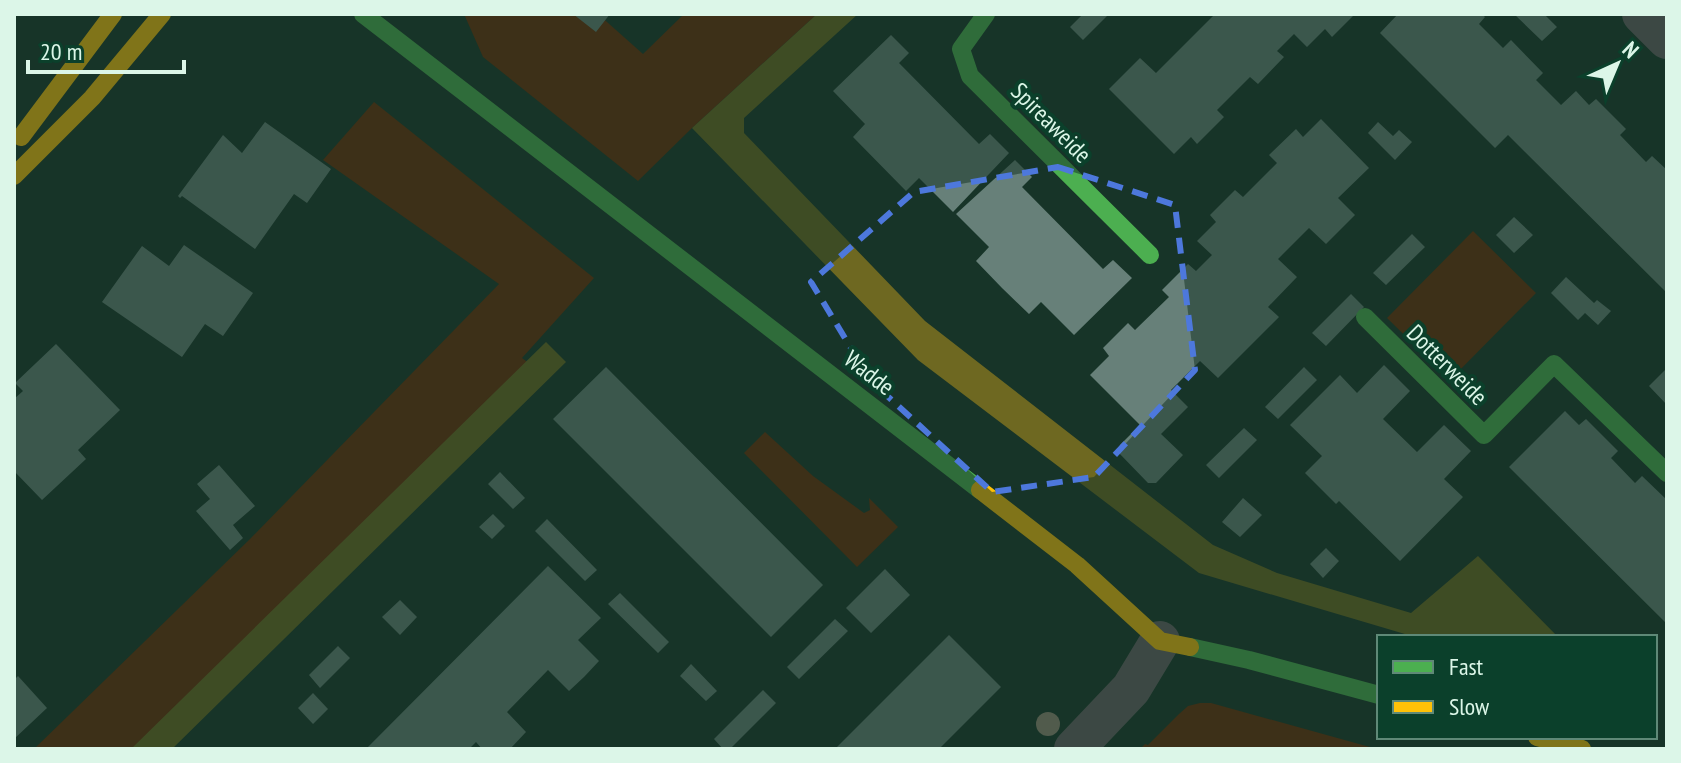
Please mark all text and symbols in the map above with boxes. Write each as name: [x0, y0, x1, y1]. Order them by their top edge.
scale bar: [28, 24, 184, 74]
north arrow: [1577, 24, 1657, 104]
text: N: [1617, 35, 1645, 64]
text: 20 m: [40, 36, 82, 67]
street label: Spireaweide: [1005, 76, 1098, 169]
street label: Dotterweide: [1400, 318, 1494, 412]
street label: Wadde: [838, 343, 901, 402]
legend: [1377, 635, 1657, 739]
text: Fast: [1449, 651, 1484, 682]
text: Slow: [1449, 691, 1490, 722]

